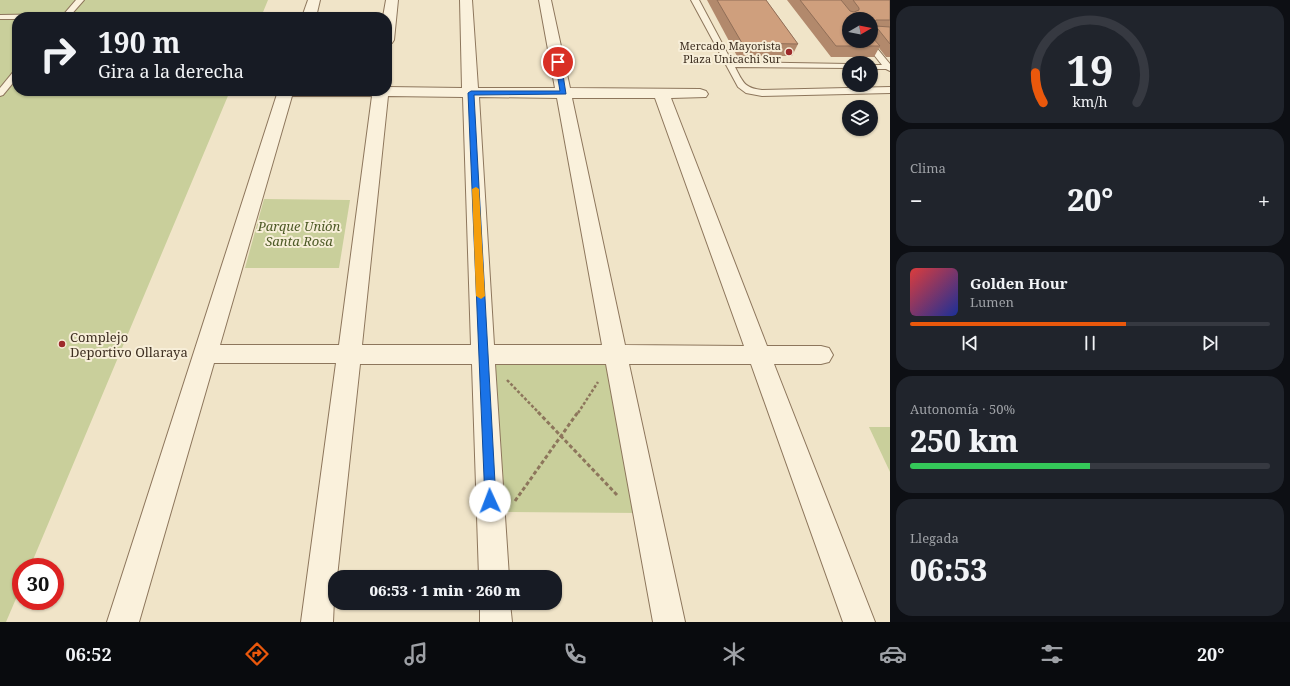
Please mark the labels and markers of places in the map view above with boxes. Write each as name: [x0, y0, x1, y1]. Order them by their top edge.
place label: Mercado Mayorista Plaza Unicachi Sur: [679, 38, 782, 66]
pin: [541, 45, 575, 79]
marker: Mercado Mayorista Plaza Unicachi Sur: [784, 47, 794, 57]
place label: Complejo Deportivo Ollaraya: [70, 328, 188, 361]
marker: Complejo Deportivo Ollaraya: [57, 339, 67, 349]

